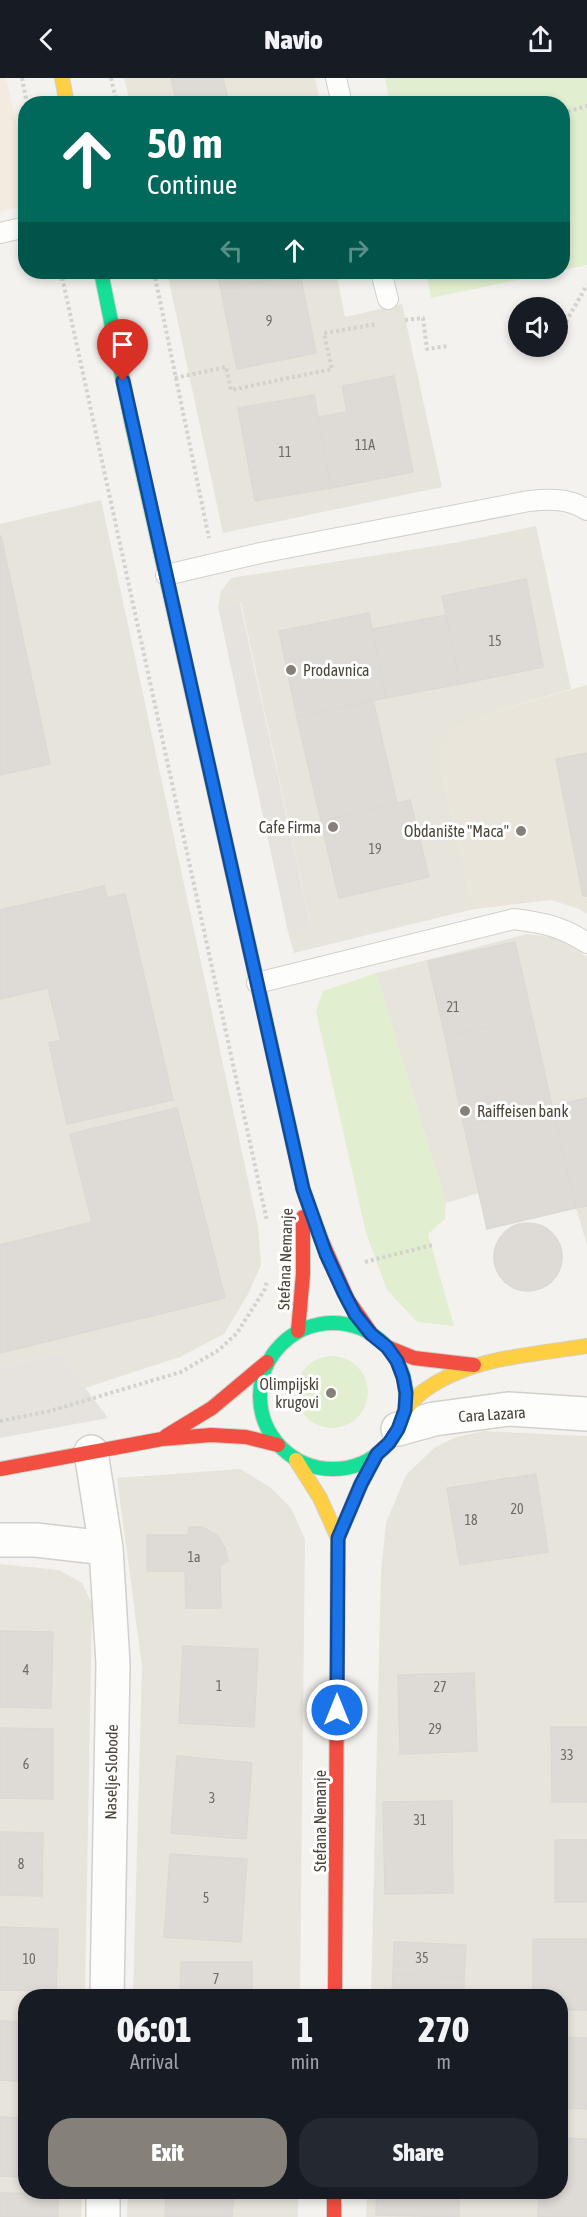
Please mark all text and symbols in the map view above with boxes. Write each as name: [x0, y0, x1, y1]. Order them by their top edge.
icon: back: [30, 23, 63, 56]
icon: share: [524, 23, 557, 56]
text: Navio: [264, 24, 323, 55]
text: 50 m: [147, 119, 222, 167]
icon: ahead: [48, 120, 126, 198]
text: Continue: [147, 169, 237, 200]
icon: left: [215, 234, 248, 267]
icon: ahead: [278, 234, 311, 267]
icon: right: [341, 234, 374, 267]
map controls: [508, 297, 568, 357]
button: sound: [508, 297, 568, 357]
house number: 9: [266, 313, 272, 329]
pin: [97, 319, 148, 381]
icon: arrive: [106, 328, 139, 361]
house number: 11A: [355, 437, 375, 453]
house number: 11: [278, 444, 292, 460]
house number: 15: [488, 633, 502, 649]
place label: Prodavnica: [303, 661, 370, 679]
marker: Prodavnica: [284, 663, 298, 677]
place label: Cafe Firma: [259, 818, 321, 836]
marker: Cafe Firma: [326, 820, 340, 834]
place label: Obdanište "Maca": [404, 822, 509, 840]
marker: Obdanište "Maca": [514, 824, 528, 838]
house number: 19: [368, 841, 382, 857]
house number: 21: [446, 999, 460, 1015]
place label: Raiffeisen bank: [477, 1102, 568, 1120]
marker: Raiffeisen bank: [458, 1104, 472, 1118]
street label: Stefana Nemanje: [274, 1208, 297, 1310]
place label: Olimpijski krugovi: [259, 1375, 319, 1412]
marker: Olimpijski krugovi: [324, 1386, 338, 1400]
street label: Cara Lazara: [458, 1403, 526, 1425]
house number: 20: [510, 1501, 524, 1517]
house number: 18: [464, 1512, 478, 1528]
house number: 1a: [187, 1549, 201, 1565]
house number: 4: [23, 1662, 30, 1678]
house number: 1: [216, 1678, 222, 1694]
position arrow: [305, 1678, 369, 1742]
house number: 27: [433, 1679, 447, 1695]
house number: 29: [428, 1721, 442, 1737]
street label: Naselje Slobode: [101, 1724, 122, 1820]
house number: 33: [560, 1747, 574, 1763]
house number: 6: [23, 1756, 30, 1772]
street label: Stefana Nemanje: [311, 1770, 330, 1872]
house number: 3: [209, 1790, 215, 1806]
house number: 31: [413, 1812, 427, 1828]
house number: 8: [18, 1856, 25, 1872]
house number: 5: [203, 1890, 209, 1906]
house number: 35: [415, 1950, 429, 1966]
house number: 10: [22, 1951, 36, 1967]
house number: 7: [213, 1971, 219, 1987]
text: 06:01: [117, 2008, 192, 2050]
text: 1: [297, 2008, 313, 2050]
text: 270: [418, 2008, 469, 2050]
text: Arrival: [130, 2050, 179, 2073]
text: min: [291, 2050, 319, 2073]
text: m: [436, 2050, 451, 2073]
button: Exit: [48, 2118, 287, 2187]
button: Share: [299, 2118, 538, 2187]

